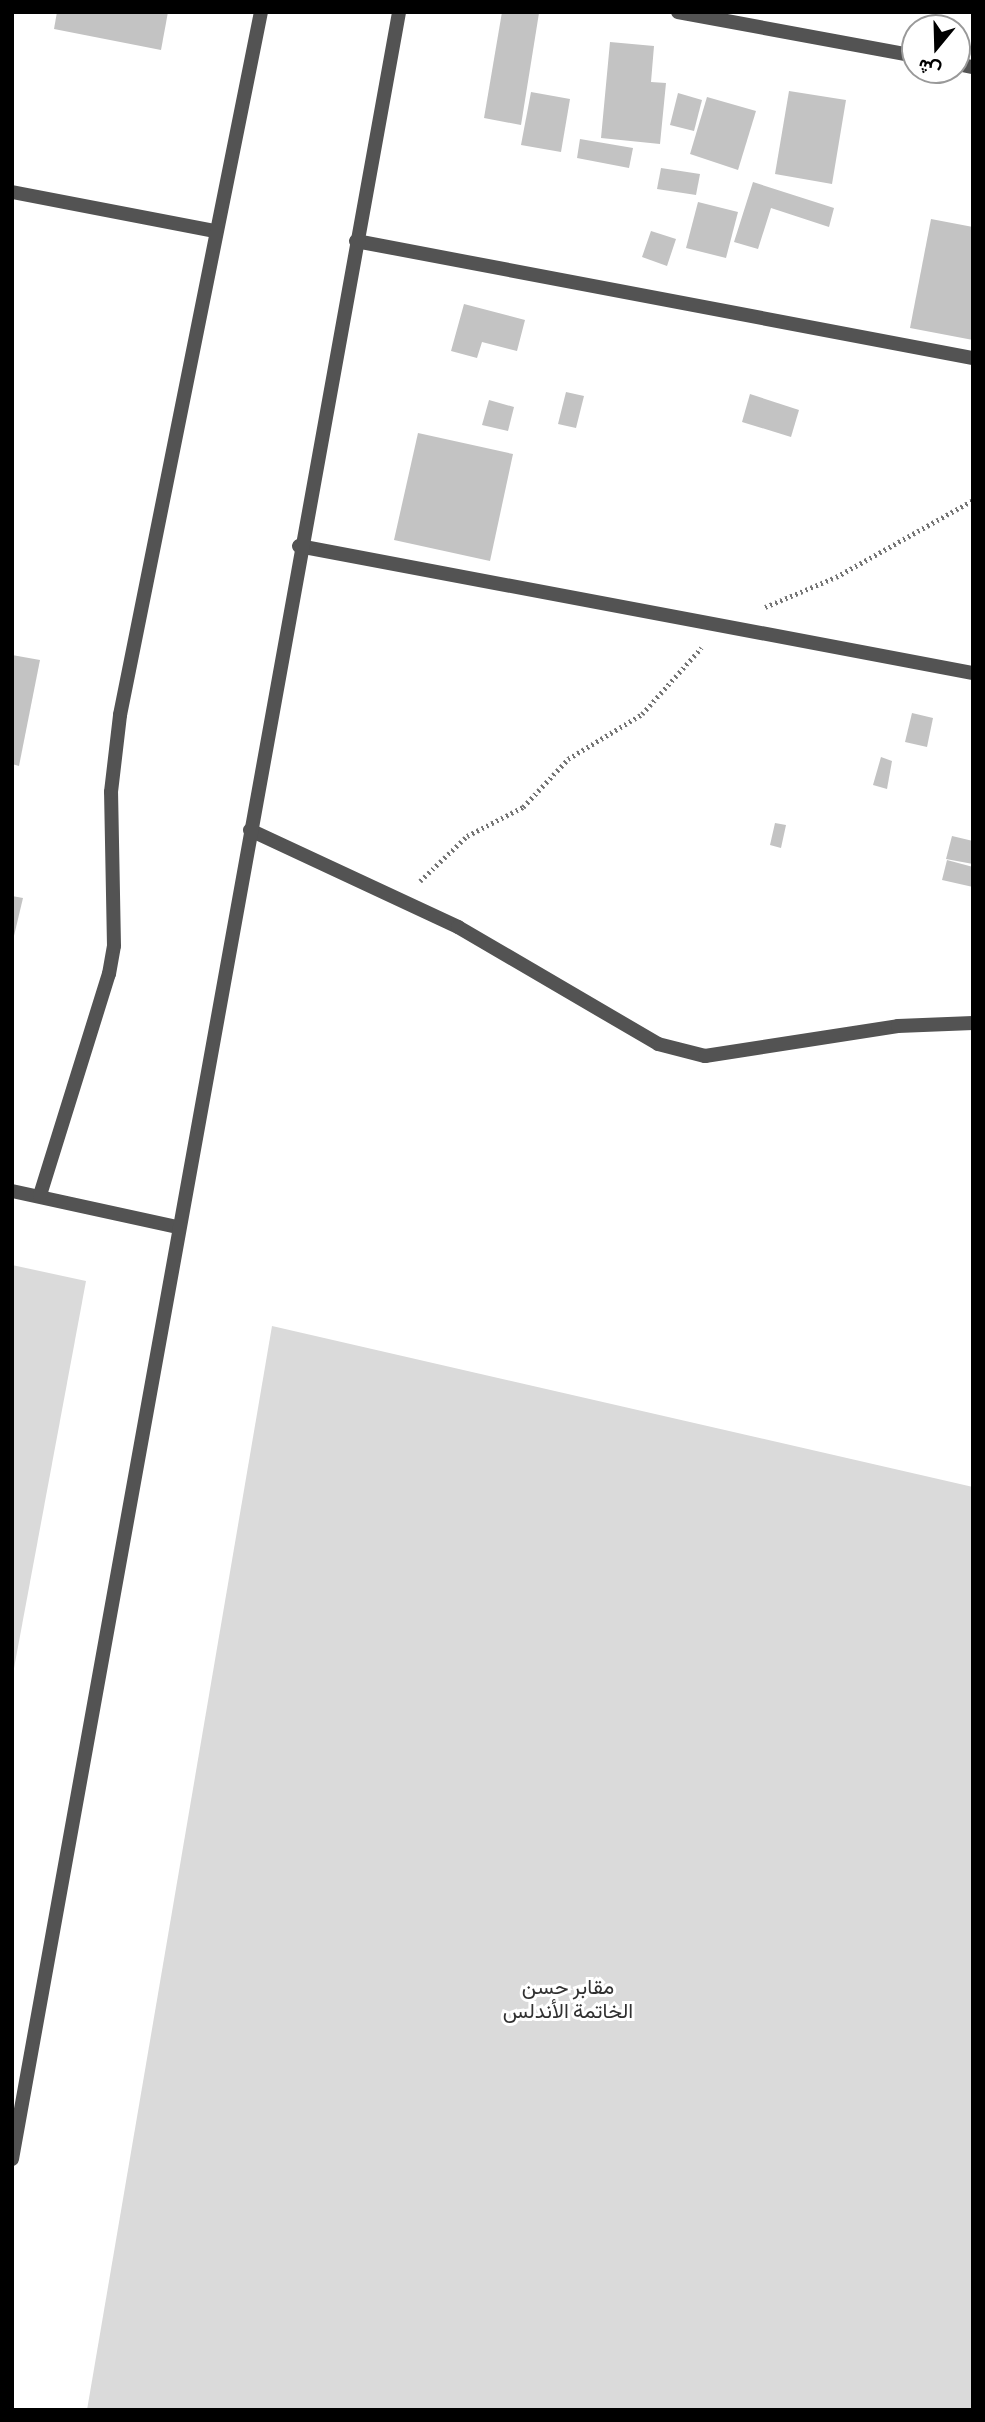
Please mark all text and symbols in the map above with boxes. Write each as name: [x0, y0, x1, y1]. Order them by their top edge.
north arrow: [901, 14, 971, 84]
text: ش: [914, 51, 945, 84]
park label: مقابر حسن الخاتمة الأندلس: [503, 1974, 633, 2024]

